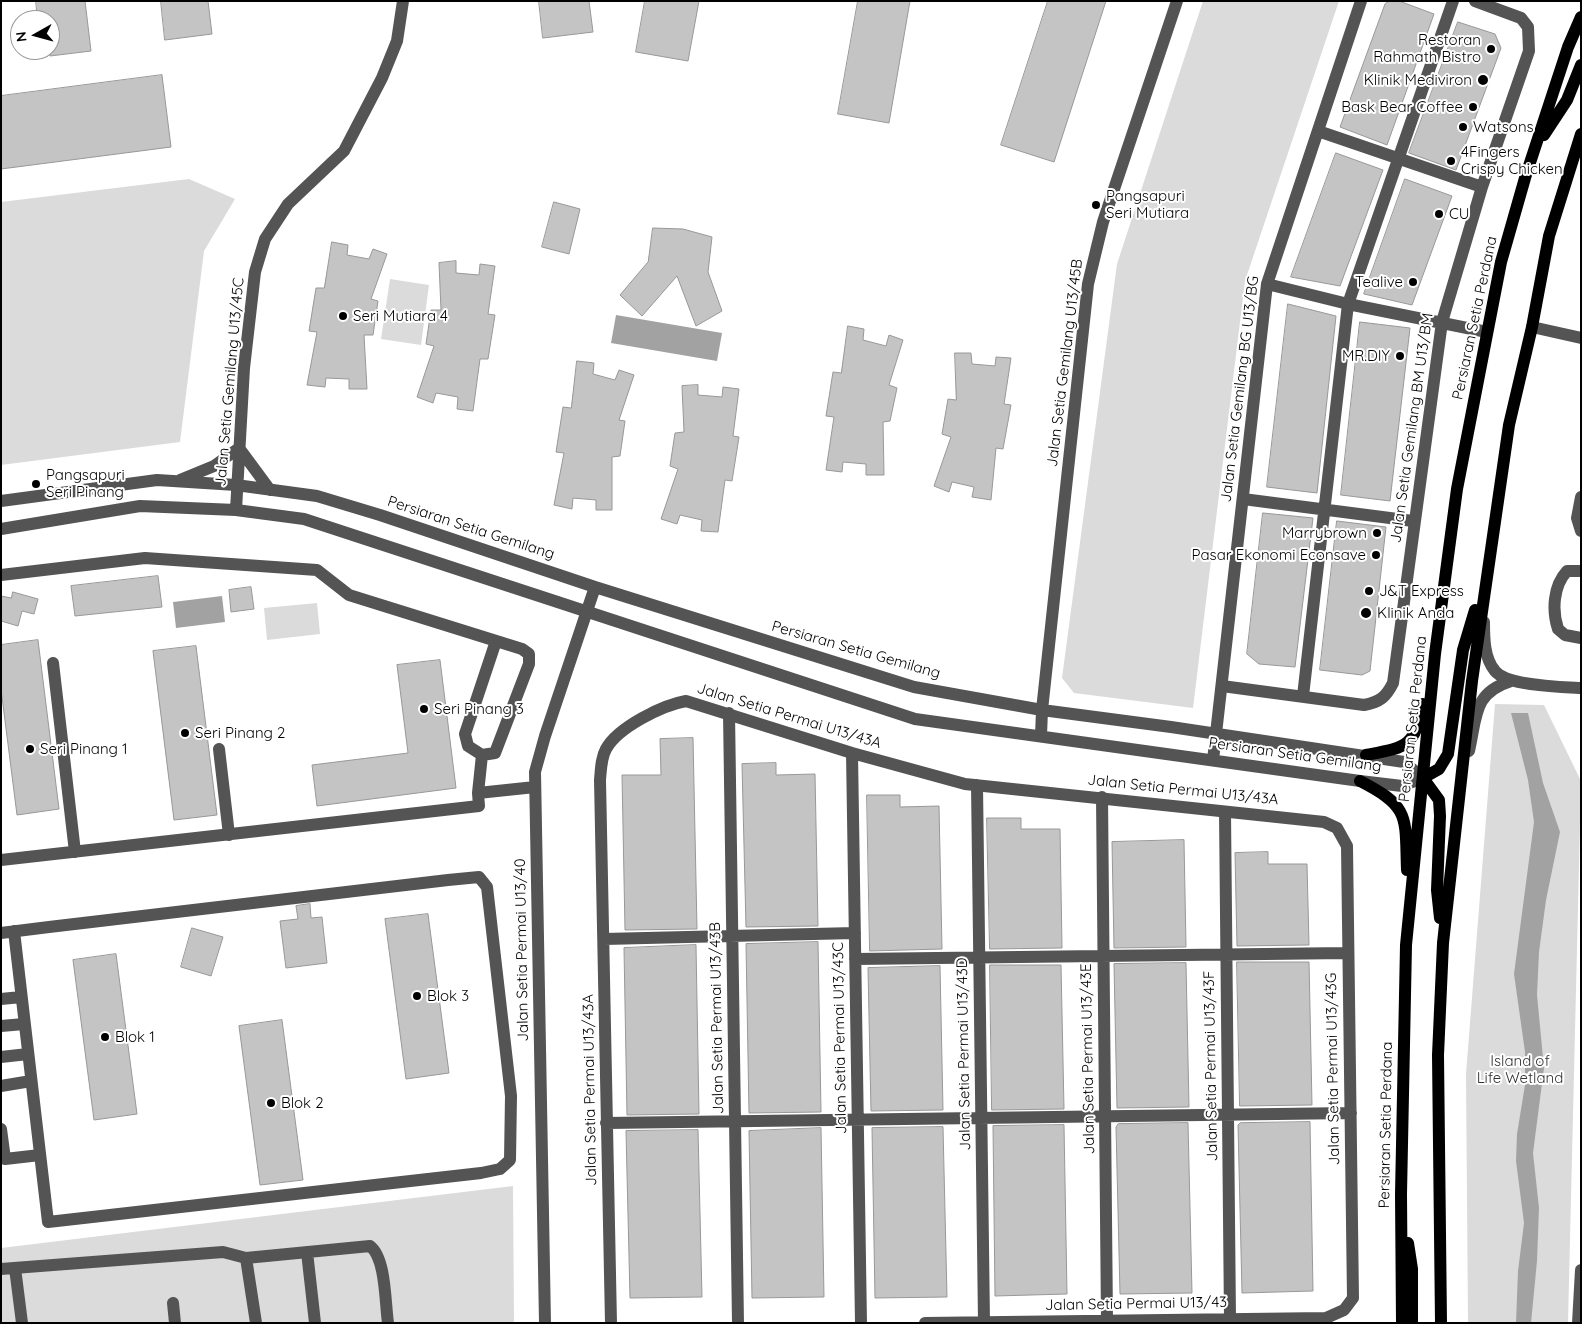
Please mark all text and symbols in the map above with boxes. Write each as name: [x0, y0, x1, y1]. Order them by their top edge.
north arrow: [10, 10, 60, 60]
text: N: [12, 31, 31, 43]
place label: Restoran Rahmath Bistro: [1373, 31, 1481, 66]
marker: Restoran Rahmath Bistro: [1485, 43, 1497, 55]
place label: Klinik Mediviron: [1364, 71, 1472, 89]
marker: Klinik Mediviron: [1476, 73, 1490, 87]
place label: Bask Bear Coffee: [1341, 98, 1463, 116]
marker: Bask Bear Coffee: [1467, 101, 1479, 113]
place label: Watsons: [1473, 118, 1534, 136]
marker: Watsons: [1457, 121, 1469, 133]
place label: 4Fingers Crispy Chicken: [1461, 143, 1563, 178]
marker: 4Fingers Crispy Chicken: [1445, 155, 1457, 167]
place label: Pangsapuri Seri Mutiara: [1106, 187, 1189, 222]
marker: Pangsapuri Seri Mutiara: [1090, 199, 1102, 211]
place label: CU: [1449, 205, 1469, 223]
marker: CU: [1433, 208, 1445, 220]
street label: Persiaran Setia Perdana: [1449, 235, 1501, 401]
street label: Jalan Setia Gemilang U13/45B: [1043, 258, 1087, 468]
place label: Tealive: [1355, 273, 1403, 291]
street label: Jalan Setia Gemilang BG U13/BG: [1217, 275, 1263, 503]
marker: Tealive: [1407, 276, 1419, 288]
street label: Jalan Setia Gemilang U13/45C: [212, 277, 248, 487]
place label: Seri Mutiara 4: [353, 307, 448, 325]
marker: Seri Mutiara 4: [337, 310, 349, 322]
street label: Jalan Setia Gemilang BM U13/BM: [1387, 312, 1437, 544]
place label: MR.DIY: [1342, 347, 1390, 365]
marker: MR.DIY: [1394, 350, 1406, 362]
place label: Pangsapuri Seri Pinang: [46, 466, 125, 501]
marker: Pangsapuri Seri Pinang: [30, 478, 42, 490]
street label: Persiaran Setia Gemilang: [385, 492, 557, 564]
place label: Marrybrown: [1282, 524, 1367, 542]
marker: Marrybrown: [1371, 527, 1383, 539]
place label: Pasar Ekonomi Econsave: [1192, 546, 1366, 564]
marker: Pasar Ekonomi Econsave: [1370, 549, 1382, 561]
place label: J&T Express: [1379, 582, 1464, 600]
marker: J&T Express: [1363, 585, 1375, 597]
place label: Klinik Anda: [1377, 604, 1454, 622]
marker: Klinik Anda: [1359, 606, 1373, 620]
street label: Persiaran Setia Gemilang: [770, 617, 942, 683]
street label: Persiaran Setia Perdana: [1395, 635, 1431, 803]
street label: Jalan Setia Permai U13/43A: [695, 679, 883, 753]
place label: Seri Pinang 3: [434, 700, 524, 718]
marker: Seri Pinang 3: [418, 703, 430, 715]
place label: Seri Pinang 2: [195, 724, 285, 742]
marker: Seri Pinang 2: [179, 727, 191, 739]
street label: Persiaran Setia Gemilang: [1207, 734, 1383, 776]
place label: Seri Pinang 1: [40, 740, 128, 758]
marker: Seri Pinang 1: [24, 743, 36, 755]
street label: Jalan Setia Permai U13/43A: [1087, 771, 1279, 809]
street label: Jalan Setia Permai U13/40: [511, 858, 533, 1042]
street label: Jalan Setia Permai U13/43B: [706, 922, 728, 1114]
street label: Jalan Setia Permai U13/43C: [829, 942, 851, 1134]
street label: Jalan Setia Permai U13/43D: [953, 957, 975, 1151]
street label: Jalan Setia Permai U13/43E: [1077, 964, 1099, 1154]
street label: Jalan Setia Permai U13/43F: [1200, 971, 1222, 1161]
street label: Jalan Setia Permai U13/43G: [1322, 973, 1344, 1165]
place label: Blok 3: [427, 987, 469, 1005]
marker: Blok 3: [411, 990, 423, 1002]
street label: Jalan Setia Permai U13/43A: [579, 994, 601, 1186]
place label: Blok 1: [115, 1028, 155, 1046]
marker: Blok 1: [99, 1031, 111, 1043]
street label: Persiaran Setia Perdana: [1376, 1041, 1396, 1209]
park label: Island of Life Wetland: [1477, 1052, 1563, 1087]
place label: Blok 2: [281, 1094, 324, 1112]
marker: Blok 2: [265, 1097, 277, 1109]
street label: Jalan Setia Permai U13/43: [1045, 1293, 1227, 1315]

